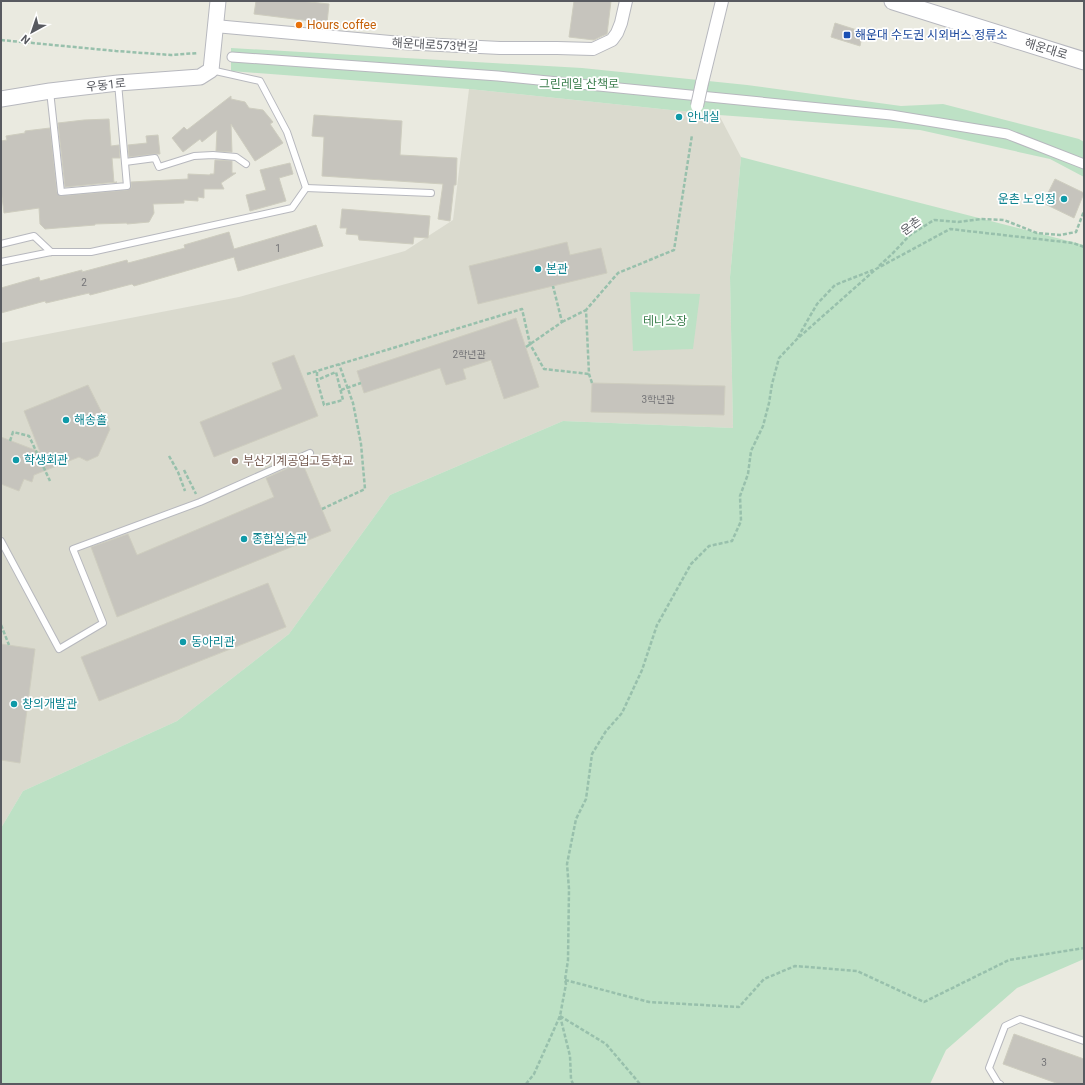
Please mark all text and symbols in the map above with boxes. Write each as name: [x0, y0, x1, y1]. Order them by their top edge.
north arrow: [12, 12, 52, 52]
place label: Hours coffee: [307, 18, 376, 32]
marker: Hours coffee: [294, 20, 304, 30]
place label: 해운대 수도권 시외버스 정류소: [855, 28, 1007, 42]
marker: 해운대 수도권 시외버스 정류소: [842, 30, 852, 40]
text: N: [19, 32, 33, 47]
street label: 해운대로573번길: [391, 36, 479, 54]
street label: 해운대로: [1023, 36, 1069, 62]
street label: 우동1로: [85, 76, 127, 94]
park label: 그린레일 산책로: [539, 77, 619, 91]
place label: 안내실: [687, 110, 720, 124]
marker: 안내실: [674, 112, 684, 122]
place label: 운촌 노인정: [998, 192, 1056, 206]
marker: 운촌 노인정: [1059, 194, 1069, 204]
street label: 운촌: [898, 214, 924, 238]
house number: 1: [275, 243, 281, 254]
place label: 본관: [546, 262, 568, 276]
marker: 본관: [533, 264, 543, 274]
house number: 2: [81, 277, 87, 288]
park label: 테니스장: [643, 314, 687, 328]
house number: 2학년관: [452, 349, 486, 360]
house number: 3학년관: [641, 394, 675, 405]
place label: 해송홀: [74, 413, 107, 427]
marker: 해송홀: [61, 415, 71, 425]
place label: 학생회관: [24, 453, 68, 467]
place label: 부산기계공업고등학교: [243, 454, 353, 468]
marker: 학생회관: [11, 455, 21, 465]
marker: 부산기계공업고등학교: [230, 456, 240, 466]
place label: 종합실습관: [252, 532, 307, 546]
marker: 종합실습관: [239, 534, 249, 544]
place label: 동아리관: [191, 635, 235, 649]
marker: 동아리관: [178, 637, 188, 647]
place label: 창의개발관: [22, 697, 77, 711]
marker: 창의개발관: [9, 699, 19, 709]
house number: 3: [1041, 1057, 1047, 1068]

